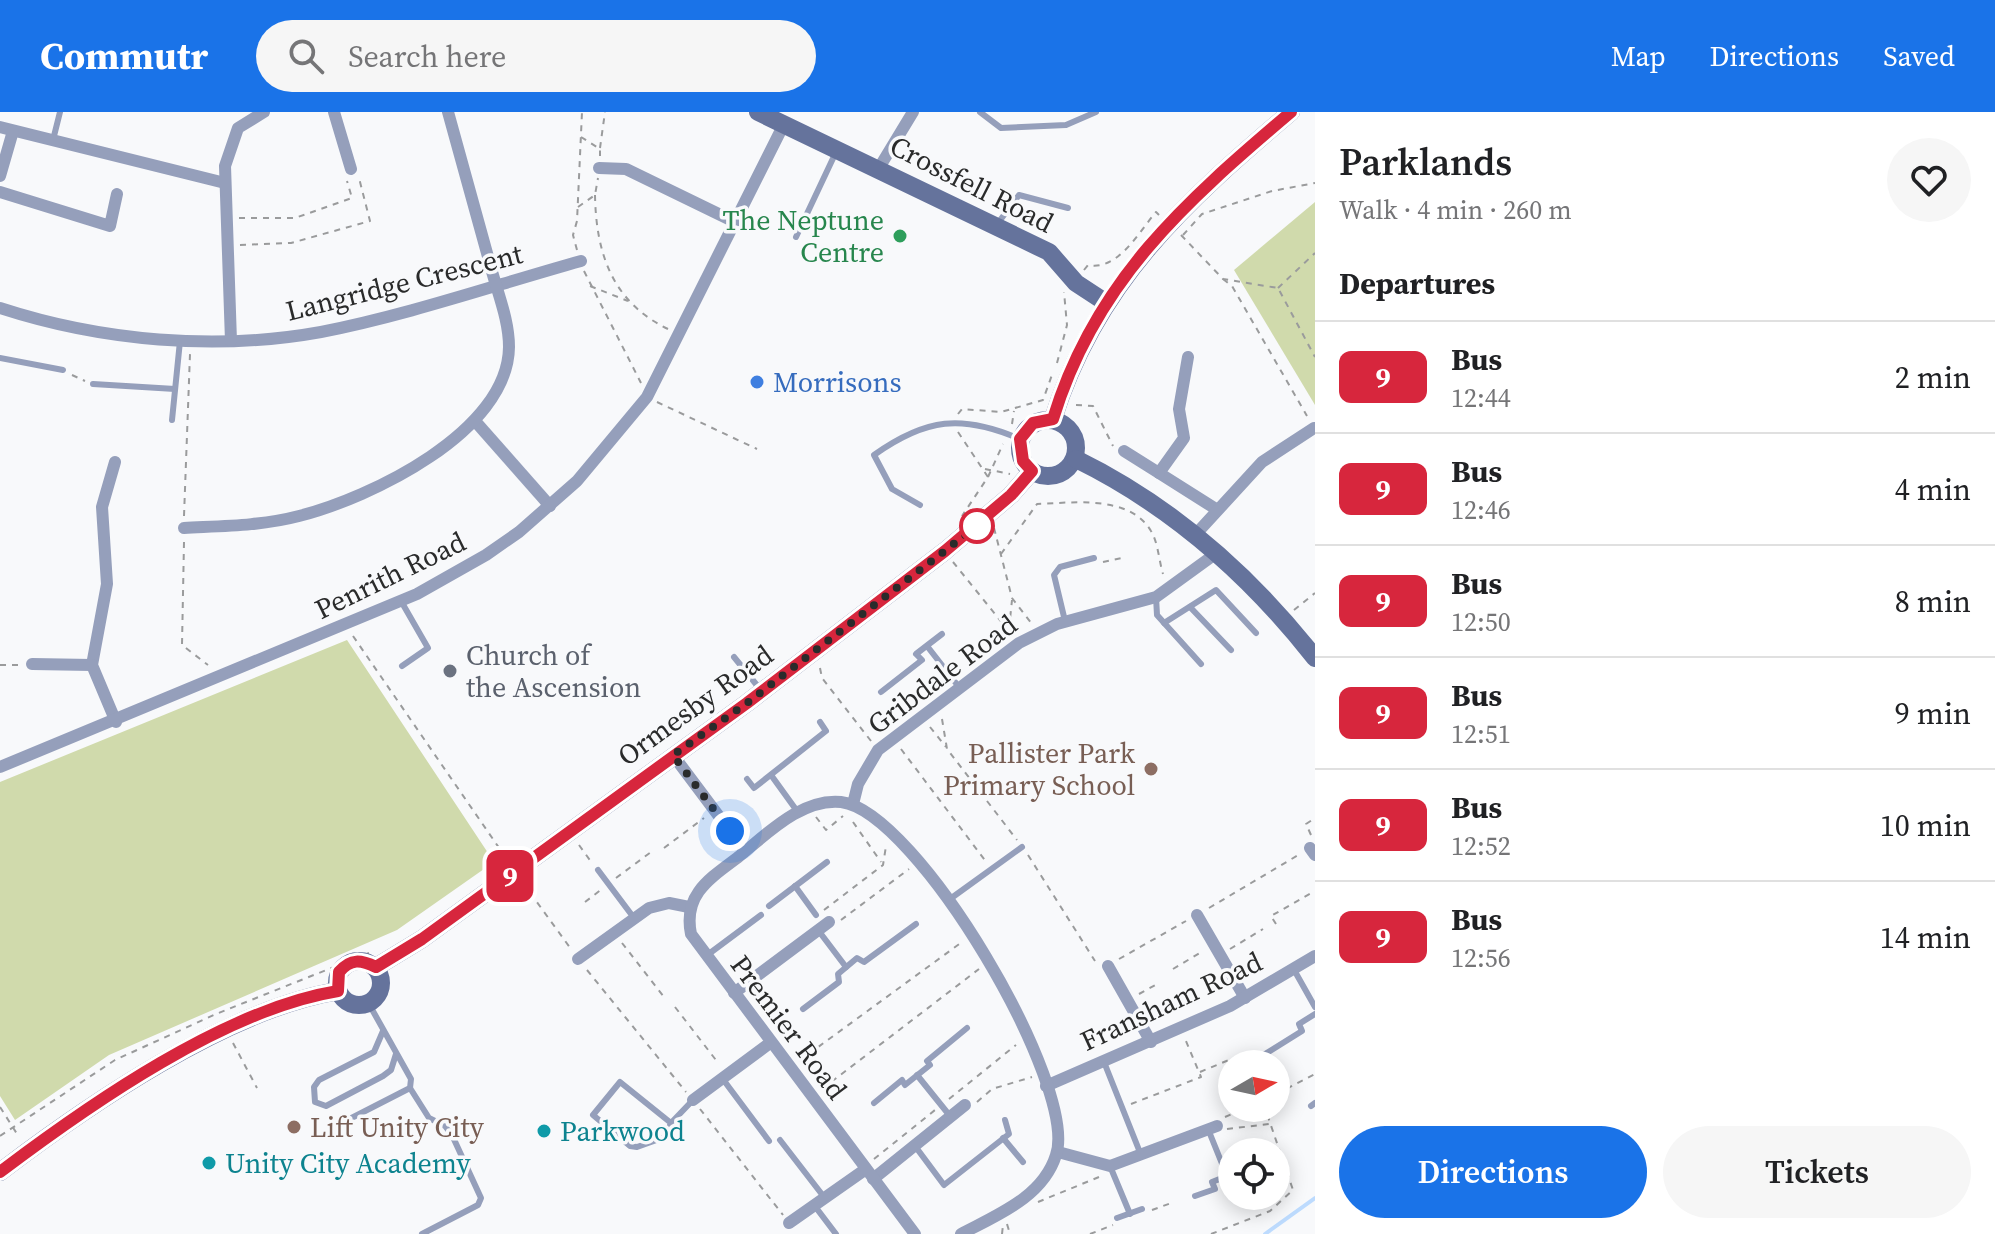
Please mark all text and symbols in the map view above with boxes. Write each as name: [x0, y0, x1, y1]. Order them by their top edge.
search box: [256, 20, 816, 92]
text: Commutr: [40, 30, 208, 82]
icon: search: [284, 34, 328, 78]
text: Search here: [348, 36, 506, 77]
text: Map: [1611, 37, 1666, 75]
text: Directions: [1710, 37, 1839, 75]
text: Saved: [1883, 37, 1955, 75]
street label: Crossfell Road: [884, 126, 1060, 242]
text: Parklands: [1339, 136, 1512, 188]
button: heart: [1887, 138, 1971, 222]
text: Walk · 4 min · 260 m: [1339, 192, 1572, 228]
place label: The Neptune Centre: [722, 201, 884, 271]
marker: The Neptune Centre: [891, 227, 909, 245]
street label: Langridge Crescent: [282, 234, 527, 330]
text: Departures: [1339, 263, 1495, 304]
text: Bus: [1451, 339, 1502, 380]
text: 2 min: [1895, 357, 1971, 398]
text: 9: [1375, 358, 1391, 396]
place label: Morrisons: [773, 363, 902, 401]
marker: Morrisons: [748, 373, 766, 391]
text: 12:44: [1451, 380, 1511, 416]
text: Bus: [1451, 451, 1502, 492]
text: 4 min: [1895, 469, 1971, 510]
text: 9: [1375, 470, 1391, 508]
text: 12:46: [1451, 492, 1511, 528]
unlabelled marker: [960, 509, 994, 543]
street label: Penrith Road: [308, 522, 472, 628]
text: Bus: [1451, 563, 1502, 604]
text: 8 min: [1895, 581, 1971, 622]
text: 9: [1375, 582, 1391, 620]
text: 12:50: [1451, 604, 1511, 640]
street label: Gribdale Road: [860, 605, 1025, 743]
place label: Church of the Ascension: [466, 636, 641, 706]
street label: Ormesby Road: [610, 636, 780, 774]
marker: Church of the Ascension: [441, 662, 459, 680]
text: Bus: [1451, 675, 1502, 716]
text: 9 min: [1895, 693, 1971, 734]
text: 9: [1375, 694, 1391, 732]
text: 12:51: [1451, 716, 1511, 752]
place label: Pallister Park Primary School: [943, 734, 1136, 804]
marker: Pallister Park Primary School: [1142, 760, 1160, 778]
text: Bus: [1451, 787, 1502, 828]
text: 10 min: [1880, 805, 1971, 846]
text: 9: [1375, 806, 1391, 844]
your location: [710, 811, 750, 851]
text: 12:52: [1451, 828, 1511, 864]
line badge: 9: [484, 850, 536, 902]
text: 9: [502, 857, 518, 895]
text: Bus: [1451, 899, 1502, 940]
text: 14 min: [1880, 917, 1971, 958]
text: 9: [1375, 918, 1391, 956]
text: 12:56: [1451, 940, 1511, 976]
street label: Fransham Road: [1074, 942, 1268, 1060]
street label: Premier Road: [722, 947, 856, 1107]
north arrow: [1218, 1050, 1290, 1122]
map controls: [1218, 1050, 1290, 1210]
place label: Lift Unity City: [310, 1108, 484, 1146]
place label: Parkwood: [560, 1112, 685, 1150]
marker: Lift Unity City: [285, 1118, 303, 1136]
marker: Parkwood: [535, 1122, 553, 1140]
button: Directions: [1339, 1126, 1647, 1218]
button: Tickets: [1663, 1126, 1971, 1218]
button: locate: [1218, 1138, 1290, 1210]
place label: Unity City Academy: [225, 1144, 471, 1182]
marker: Unity City Academy: [200, 1154, 218, 1172]

